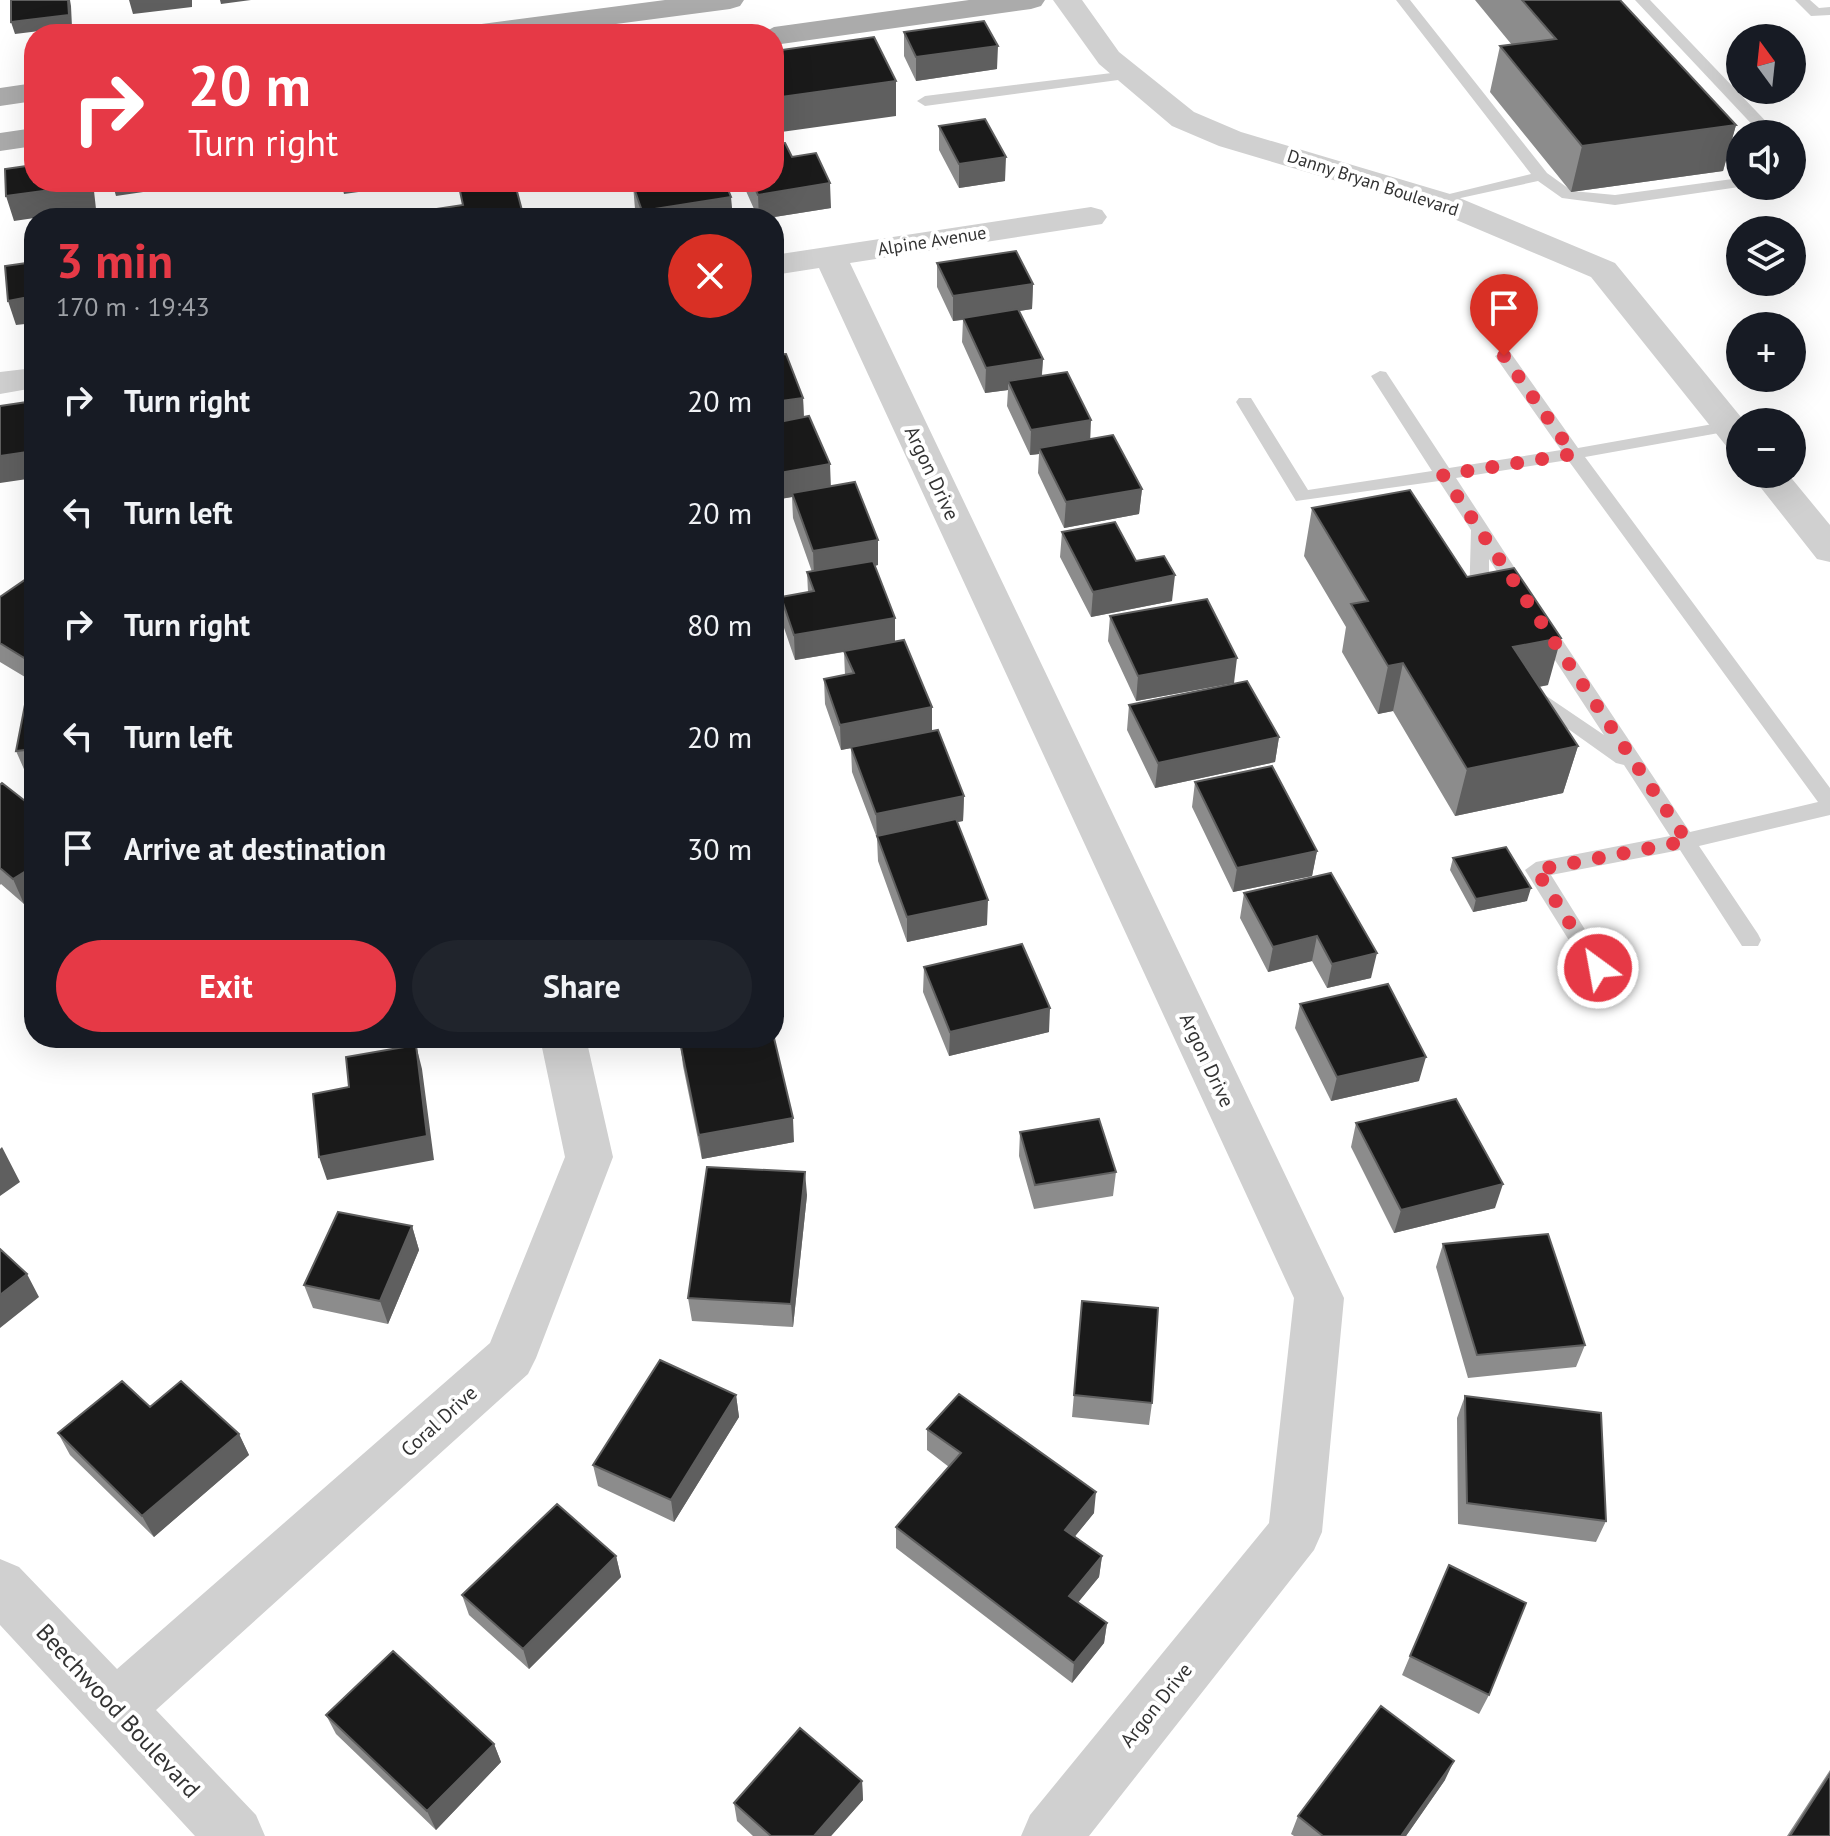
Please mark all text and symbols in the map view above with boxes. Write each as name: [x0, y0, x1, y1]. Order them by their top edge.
north arrow: [1726, 24, 1806, 104]
map controls: [1726, 24, 1806, 488]
text: 20 m: [188, 49, 311, 121]
icon: right: [56, 56, 160, 160]
text: Turn right: [188, 119, 338, 166]
button: sound: [1726, 120, 1806, 200]
street label: Danny Bryan Boulevard: [1285, 144, 1462, 221]
button: layers: [1726, 216, 1806, 296]
street label: Alpine Avenue: [876, 221, 988, 260]
text: 3 min: [56, 229, 173, 291]
button: close: [668, 234, 752, 318]
pin: [1470, 274, 1538, 356]
icon: arrive: [1482, 286, 1526, 330]
text: 170 m · 19:43: [56, 290, 210, 323]
button: +: [1726, 312, 1806, 392]
icon: right: [56, 378, 100, 422]
text: Turn right: [124, 381, 250, 420]
text: 20 m: [687, 381, 752, 420]
button: −: [1726, 408, 1806, 488]
street label: Argon Drive: [899, 422, 965, 524]
icon: left: [56, 490, 100, 534]
text: Turn left: [124, 493, 232, 532]
text: 20 m: [687, 493, 752, 532]
icon: right: [56, 602, 100, 646]
text: Turn right: [124, 605, 250, 644]
text: 80 m: [687, 605, 752, 644]
icon: left: [56, 714, 100, 758]
text: Turn left: [124, 717, 232, 756]
text: 20 m: [687, 717, 752, 756]
icon: arrive: [56, 826, 100, 870]
text: Arrive at destination: [124, 829, 386, 868]
text: 30 m: [687, 829, 752, 868]
position arrow: [1556, 926, 1640, 1010]
button: Exit: [56, 940, 396, 1032]
button: Share: [412, 940, 752, 1032]
street label: Argon Drive: [1174, 1009, 1240, 1111]
street label: Coral Drive: [395, 1380, 483, 1462]
street label: Beechwood Boulevard: [30, 1617, 207, 1804]
street label: Argon Drive: [1114, 1658, 1198, 1752]

